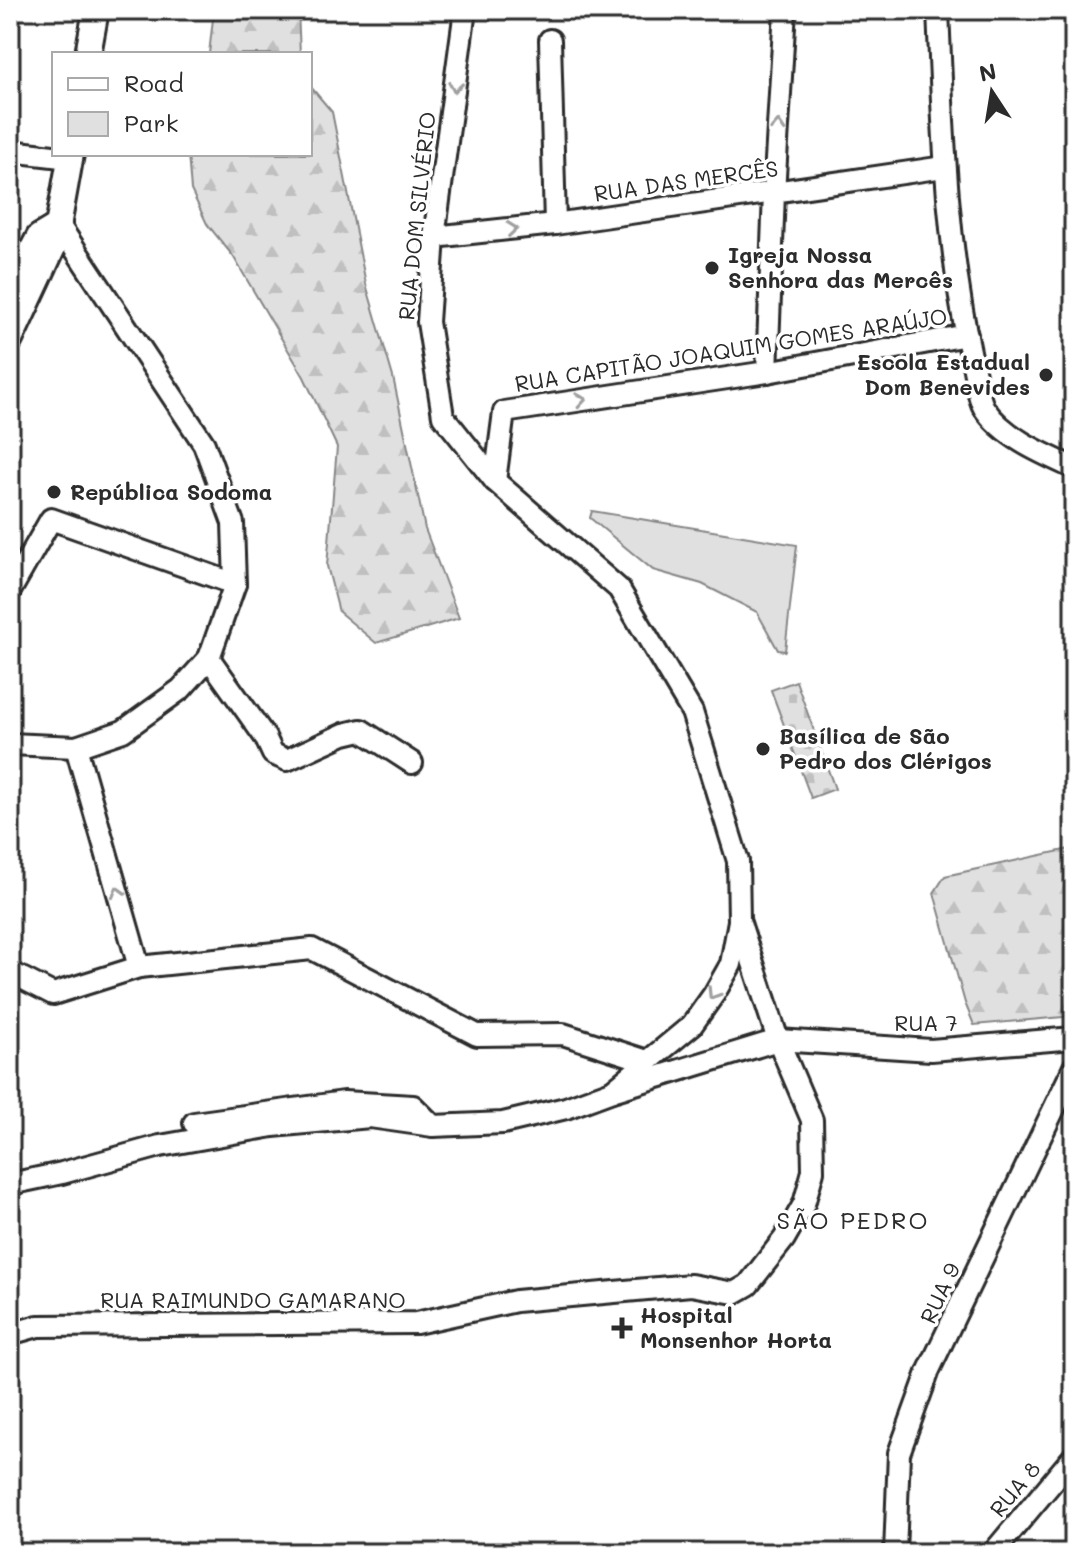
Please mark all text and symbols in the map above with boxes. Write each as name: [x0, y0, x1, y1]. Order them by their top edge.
legend: [52, 52, 312, 156]
north arrow: [952, 52, 1032, 132]
text: N: [977, 56, 999, 88]
text: Road: [124, 67, 184, 98]
one-way arrow: [446, 81, 463, 94]
text: Park: [124, 107, 178, 138]
street label: RUA DOM SILVÉRIO: [391, 110, 442, 322]
one-way arrow: [769, 119, 786, 132]
street label: RUA DAS MERCÊS: [592, 153, 780, 208]
one-way arrow: [506, 220, 519, 237]
place label: Igreja Nossa Senhora das Mercês: [728, 240, 953, 294]
marker: Igreja Nossa Senhora das Mercês: [703, 259, 721, 277]
street label: RUA CAPITÃO JOAQUIM GOMES ARAÚJO: [513, 301, 949, 398]
place label: Escola Estadual Dom Benevides: [857, 347, 1030, 401]
marker: Escola Estadual Dom Benevides: [1037, 366, 1055, 384]
one-way arrow: [574, 392, 588, 409]
place label: República Sodoma: [70, 477, 272, 506]
marker: República Sodoma: [45, 483, 63, 501]
place label: Basílica de São Pedro dos Clérigos: [779, 721, 992, 775]
marker: Basílica de São Pedro dos Clérigos: [754, 740, 772, 758]
one-way arrow: [110, 886, 127, 900]
one-way arrow: [708, 985, 723, 1000]
street label: RUA 7: [894, 1008, 958, 1037]
district label: SÃO PEDRO: [777, 1204, 929, 1235]
street label: RUA 9: [913, 1258, 966, 1328]
street label: RUA RAIMUNDO GAMARANO: [100, 1285, 406, 1314]
place label: Hospital Monsenhor Horta: [640, 1300, 832, 1354]
marker: Hospital Monsenhor Horta: [611, 1317, 633, 1339]
street label: RUA 8: [983, 1455, 1046, 1523]

